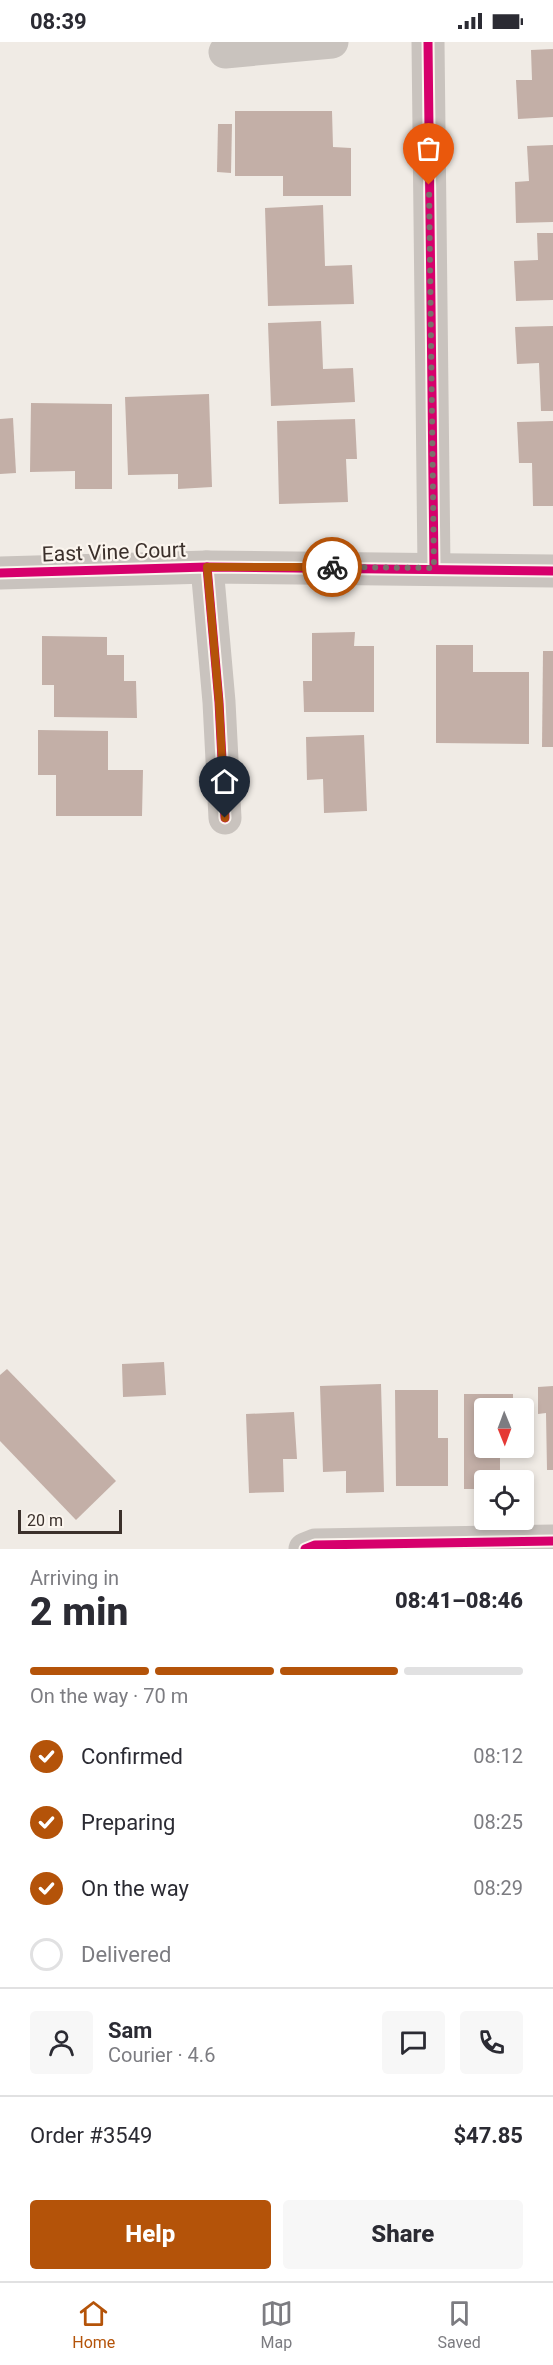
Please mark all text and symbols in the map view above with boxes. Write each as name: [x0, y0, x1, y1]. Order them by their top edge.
text: 08:39: [30, 9, 87, 34]
pin: [403, 123, 454, 185]
icon: bag: [412, 132, 445, 165]
street label: East Vine Court: [41, 537, 187, 567]
courier: [302, 537, 362, 597]
icon: bike: [316, 551, 349, 584]
pin: [199, 756, 250, 818]
icon: home: [208, 765, 241, 798]
north arrow: [474, 1398, 534, 1458]
map controls: [474, 1398, 534, 1530]
button: locate: [474, 1470, 534, 1530]
scale bar: [18, 1507, 122, 1534]
text: 20 m: [27, 1511, 63, 1530]
text: Arriving in: [30, 1566, 119, 1590]
text: 08:41–08:46: [395, 1588, 523, 1613]
text: 2 min: [30, 1589, 128, 1635]
text: On the way · 70 m: [30, 1684, 188, 1708]
icon: check: [30, 1740, 63, 1773]
text: Confirmed: [81, 1744, 183, 1769]
text: 08:12: [473, 1744, 523, 1768]
icon: check: [30, 1806, 63, 1839]
text: Preparing: [81, 1810, 175, 1835]
text: 08:25: [473, 1810, 523, 1834]
icon: check: [30, 1872, 63, 1905]
text: On the way: [81, 1876, 189, 1901]
text: 08:29: [473, 1876, 523, 1900]
text: Delivered: [81, 1942, 171, 1967]
button: person: [30, 2011, 93, 2074]
button: chat: [382, 2011, 445, 2074]
button: phone: [460, 2011, 523, 2074]
text: Sam: [108, 2018, 152, 2043]
text: Courier · 4.6: [108, 2043, 215, 2067]
text: Order #3549: [30, 2123, 152, 2148]
text: $47.85: [454, 2123, 523, 2148]
button: Help: [30, 2200, 271, 2269]
button: Share: [283, 2200, 523, 2269]
tab: Home: [72, 2297, 115, 2352]
tab: Map: [260, 2297, 293, 2352]
tab: Saved: [437, 2297, 481, 2352]

